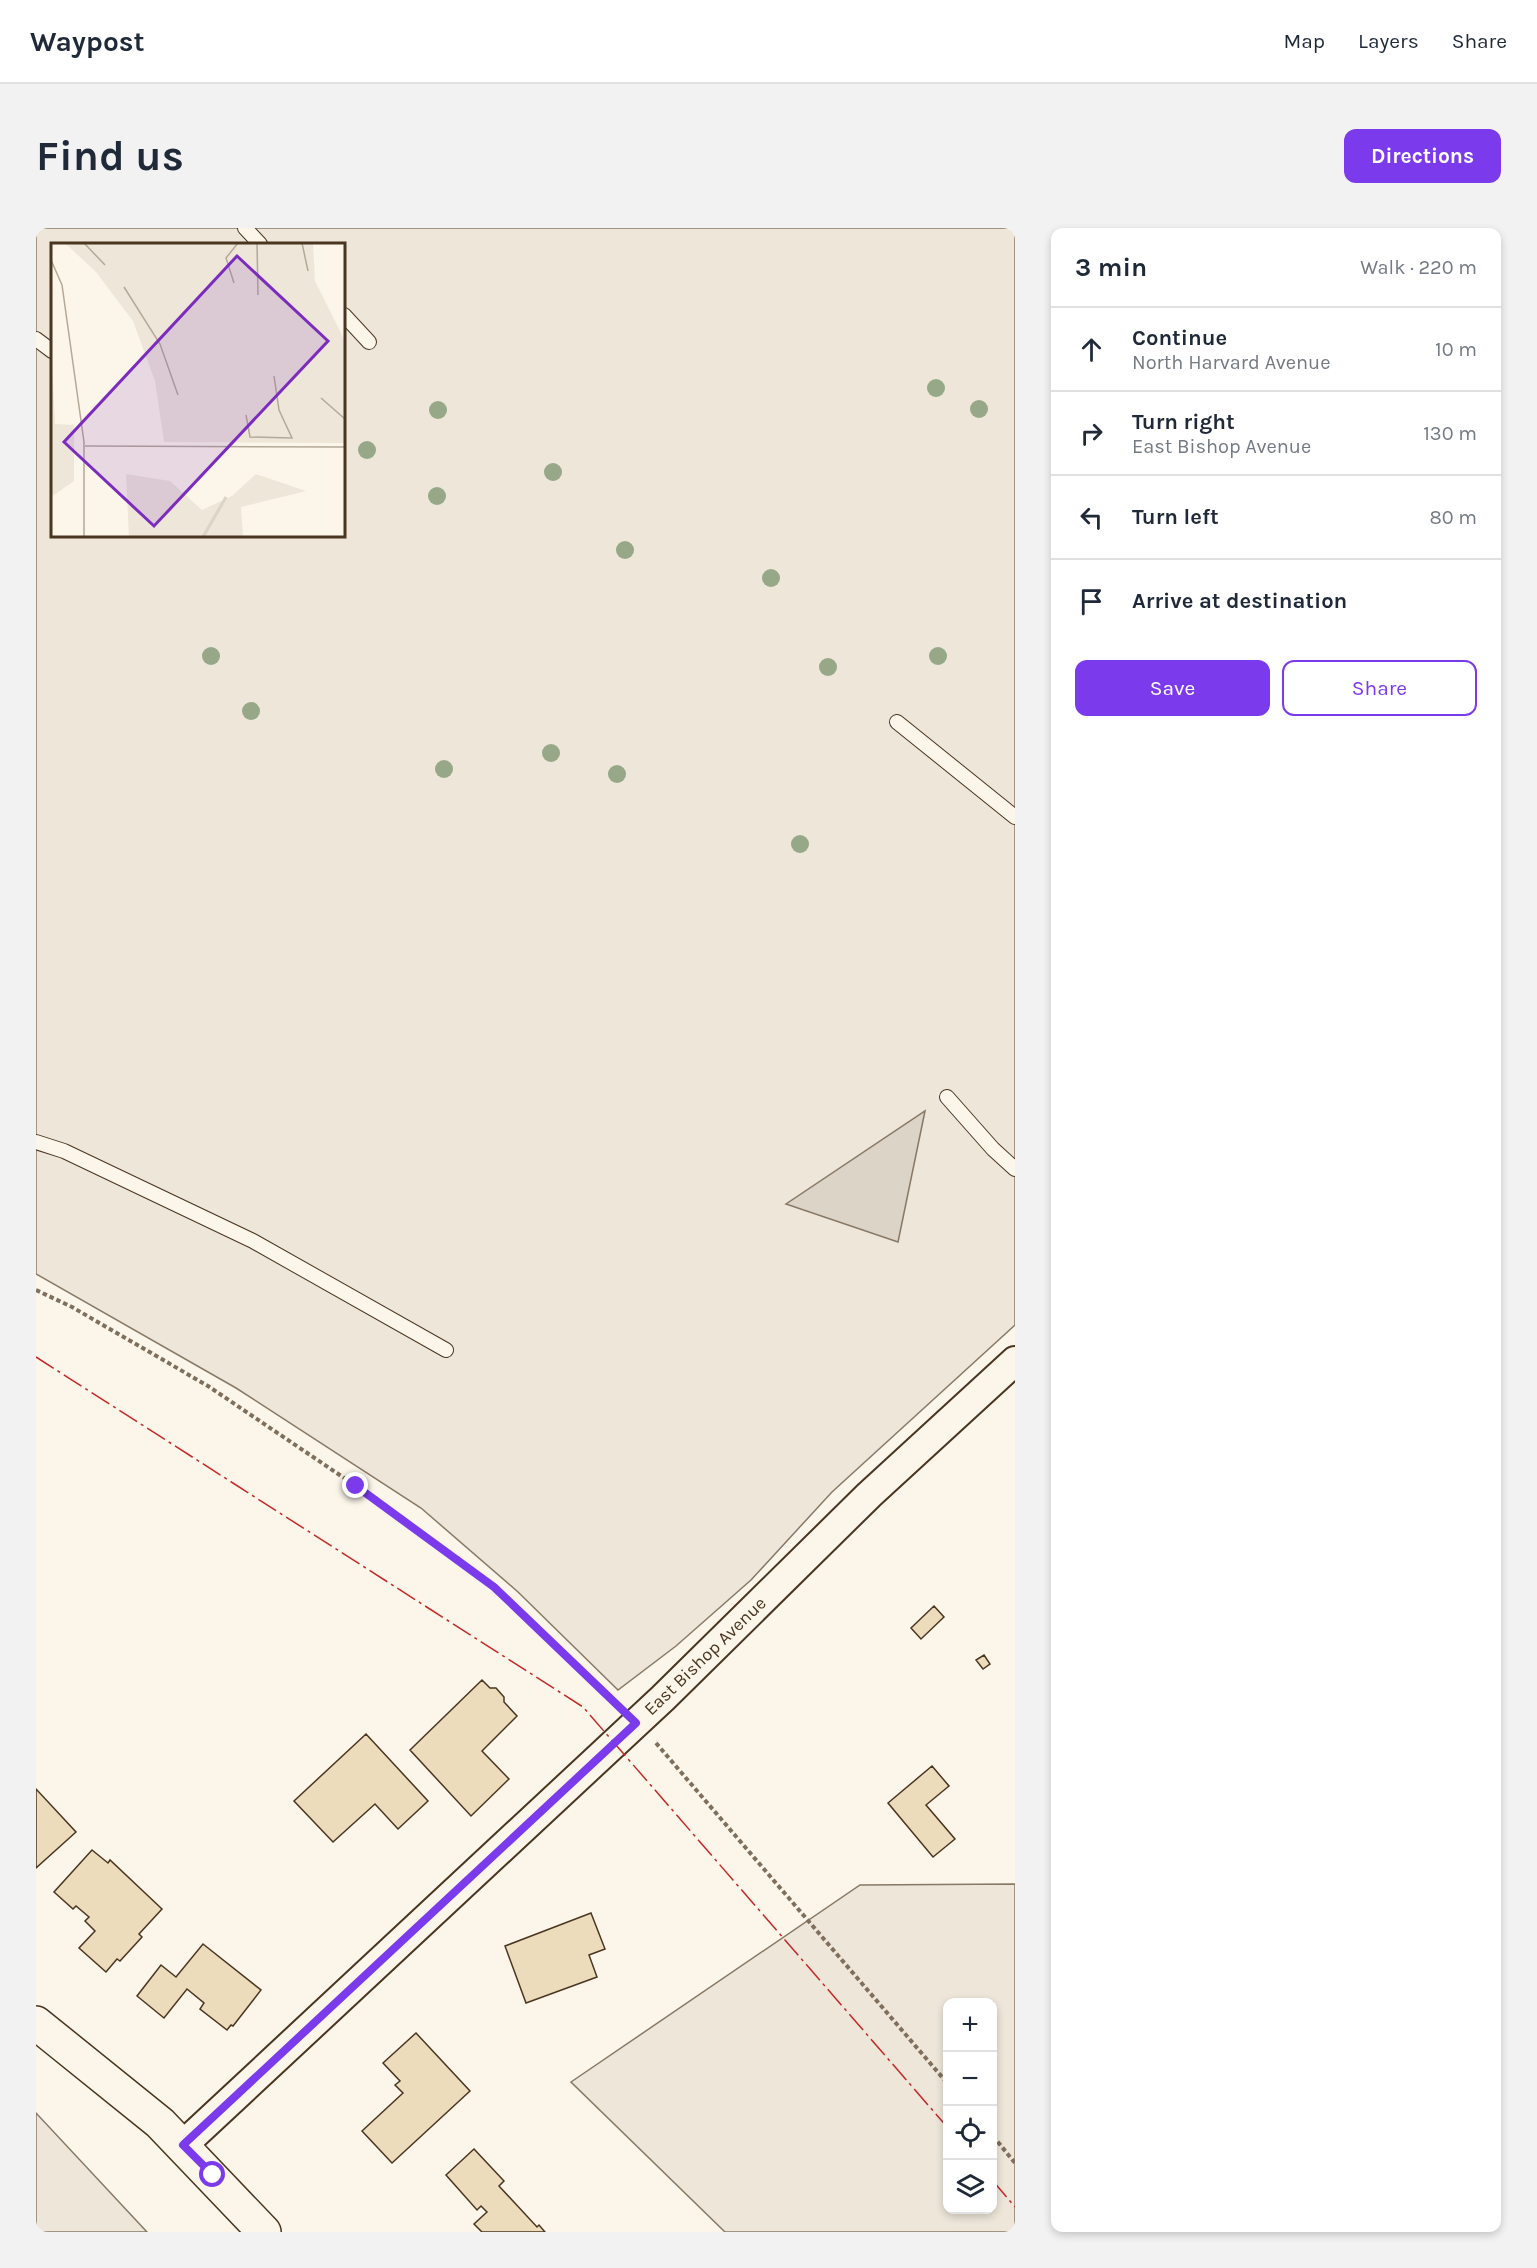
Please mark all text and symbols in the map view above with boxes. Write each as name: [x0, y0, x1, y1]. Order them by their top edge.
text: Waypost: [30, 25, 145, 58]
text: Map: [1283, 29, 1325, 53]
text: Layers: [1358, 29, 1419, 53]
text: Share: [1452, 29, 1507, 53]
button: Directions: [1344, 129, 1501, 183]
text: Find us: [36, 131, 184, 181]
inset map: [51, 243, 345, 537]
text: 3 min: [1075, 252, 1147, 283]
text: Walk · 220 m: [1360, 256, 1477, 279]
text: Continue: [1132, 325, 1227, 351]
icon: ahead: [1075, 333, 1108, 366]
text: 10 m: [1435, 338, 1477, 361]
text: North Harvard Avenue: [1132, 351, 1331, 374]
text: Turn right: [1132, 409, 1235, 435]
icon: right: [1075, 417, 1108, 450]
text: 130 m: [1423, 422, 1477, 445]
text: East Bishop Avenue: [1132, 435, 1311, 458]
icon: left: [1075, 501, 1108, 534]
text: Turn left: [1132, 504, 1219, 530]
text: 80 m: [1429, 506, 1477, 529]
icon: arrive: [1075, 585, 1108, 618]
text: Arrive at destination: [1132, 588, 1347, 614]
button: Save: [1075, 660, 1270, 716]
button: Share: [1282, 660, 1477, 716]
route end: [342, 1472, 368, 1498]
street label: East Bishop Avenue: [639, 1592, 771, 1720]
map controls: [943, 1998, 997, 2214]
button: +: [943, 1998, 997, 2052]
button: −: [943, 2052, 997, 2106]
button: locate: [943, 2106, 997, 2160]
button: layers: [943, 2160, 997, 2214]
route start: [199, 2161, 225, 2187]

